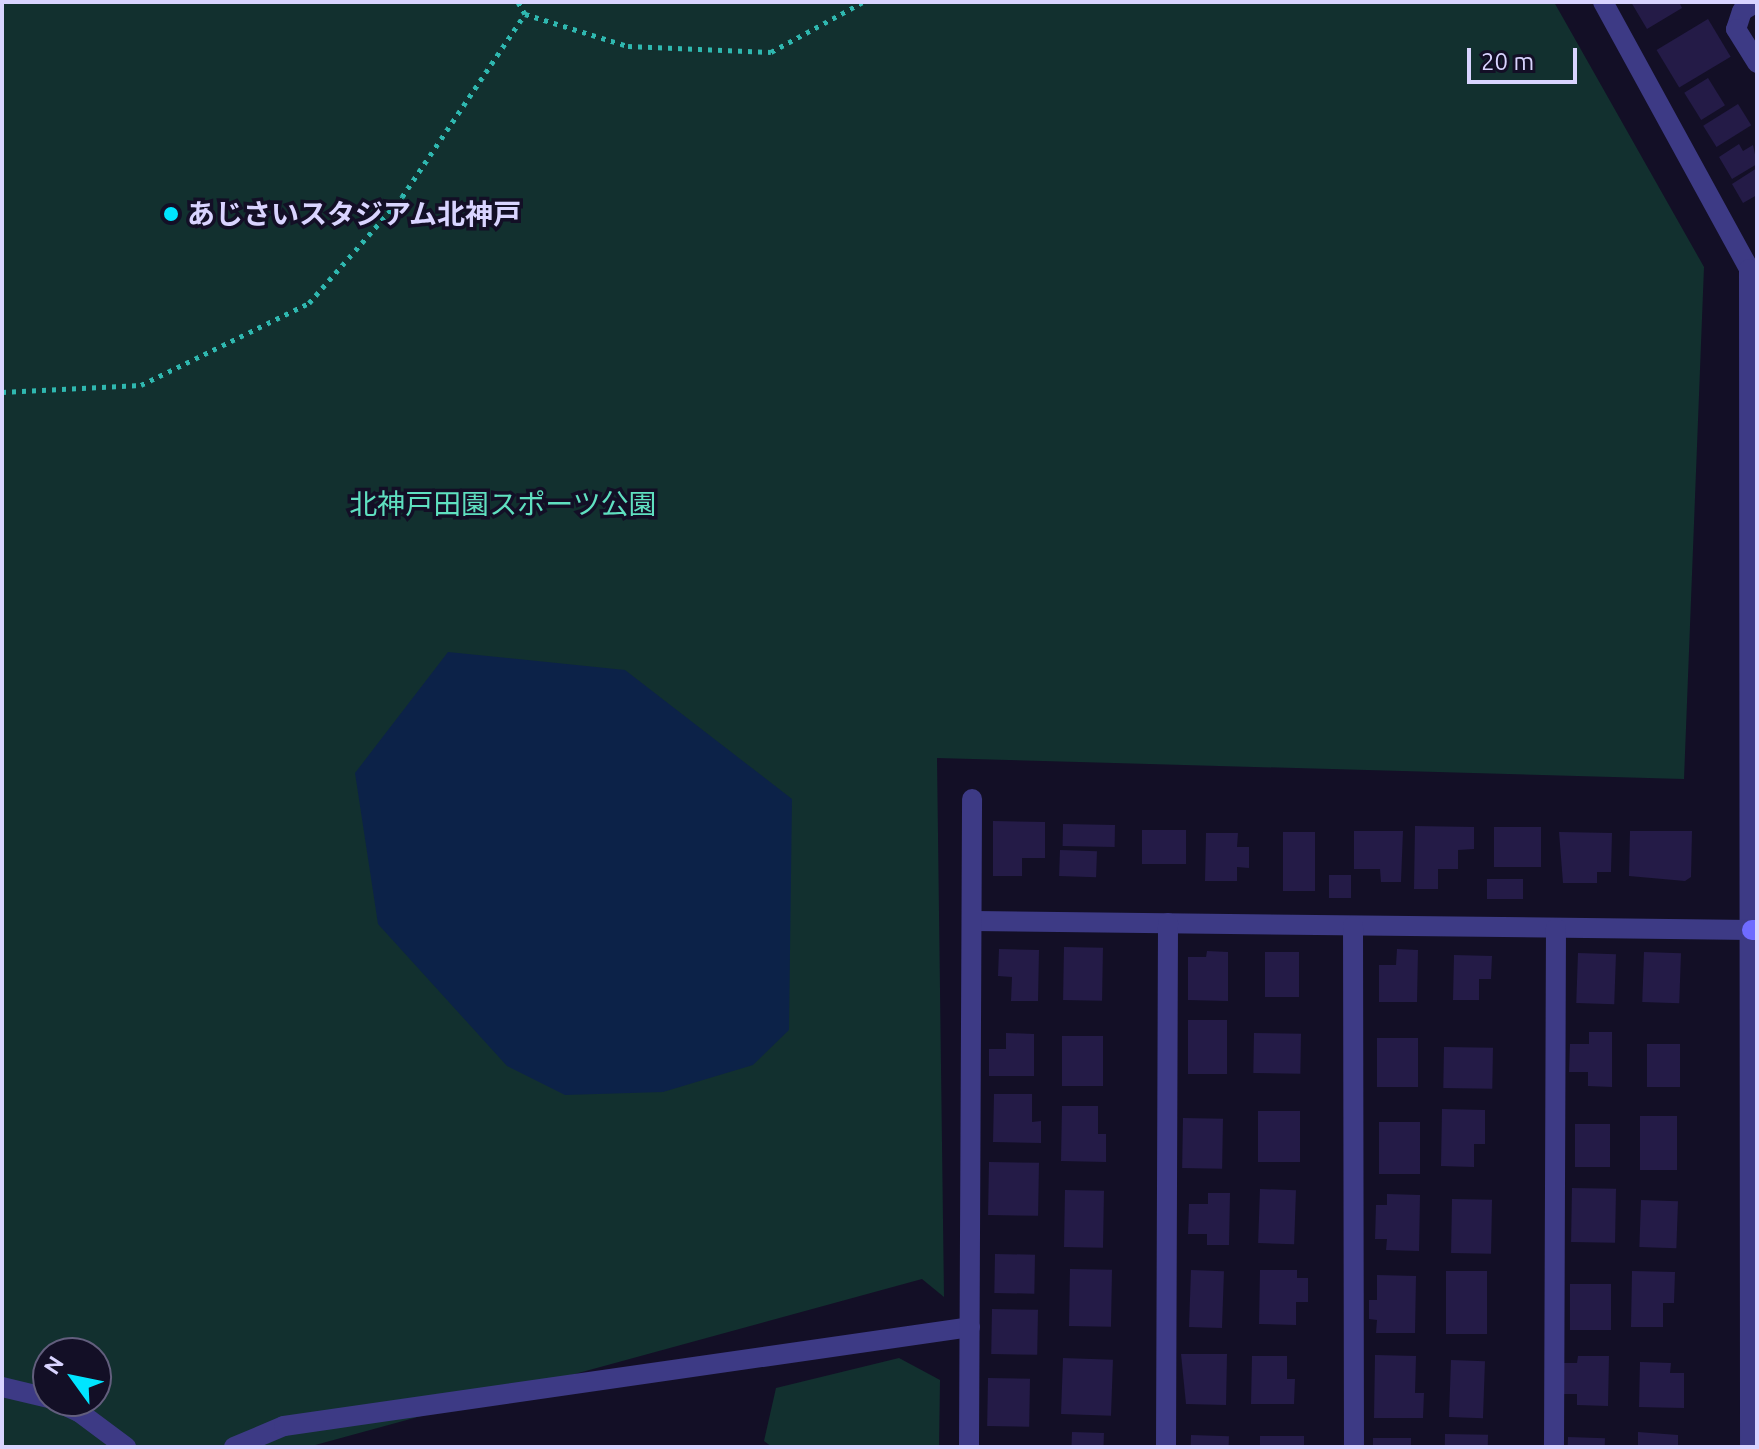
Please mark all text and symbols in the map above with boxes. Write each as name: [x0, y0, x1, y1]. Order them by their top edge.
scale bar: [1471, 32, 1581, 82]
text: 20 m: [1481, 48, 1534, 75]
place label: あじさいスタジアム北神戸: [187, 197, 523, 231]
marker: あじさいスタジアム北神戸: [162, 205, 180, 223]
park label: 北神戸田園スポーツ公園: [349, 487, 657, 521]
north arrow: [32, 1337, 112, 1417]
text: N: [38, 1351, 68, 1378]

